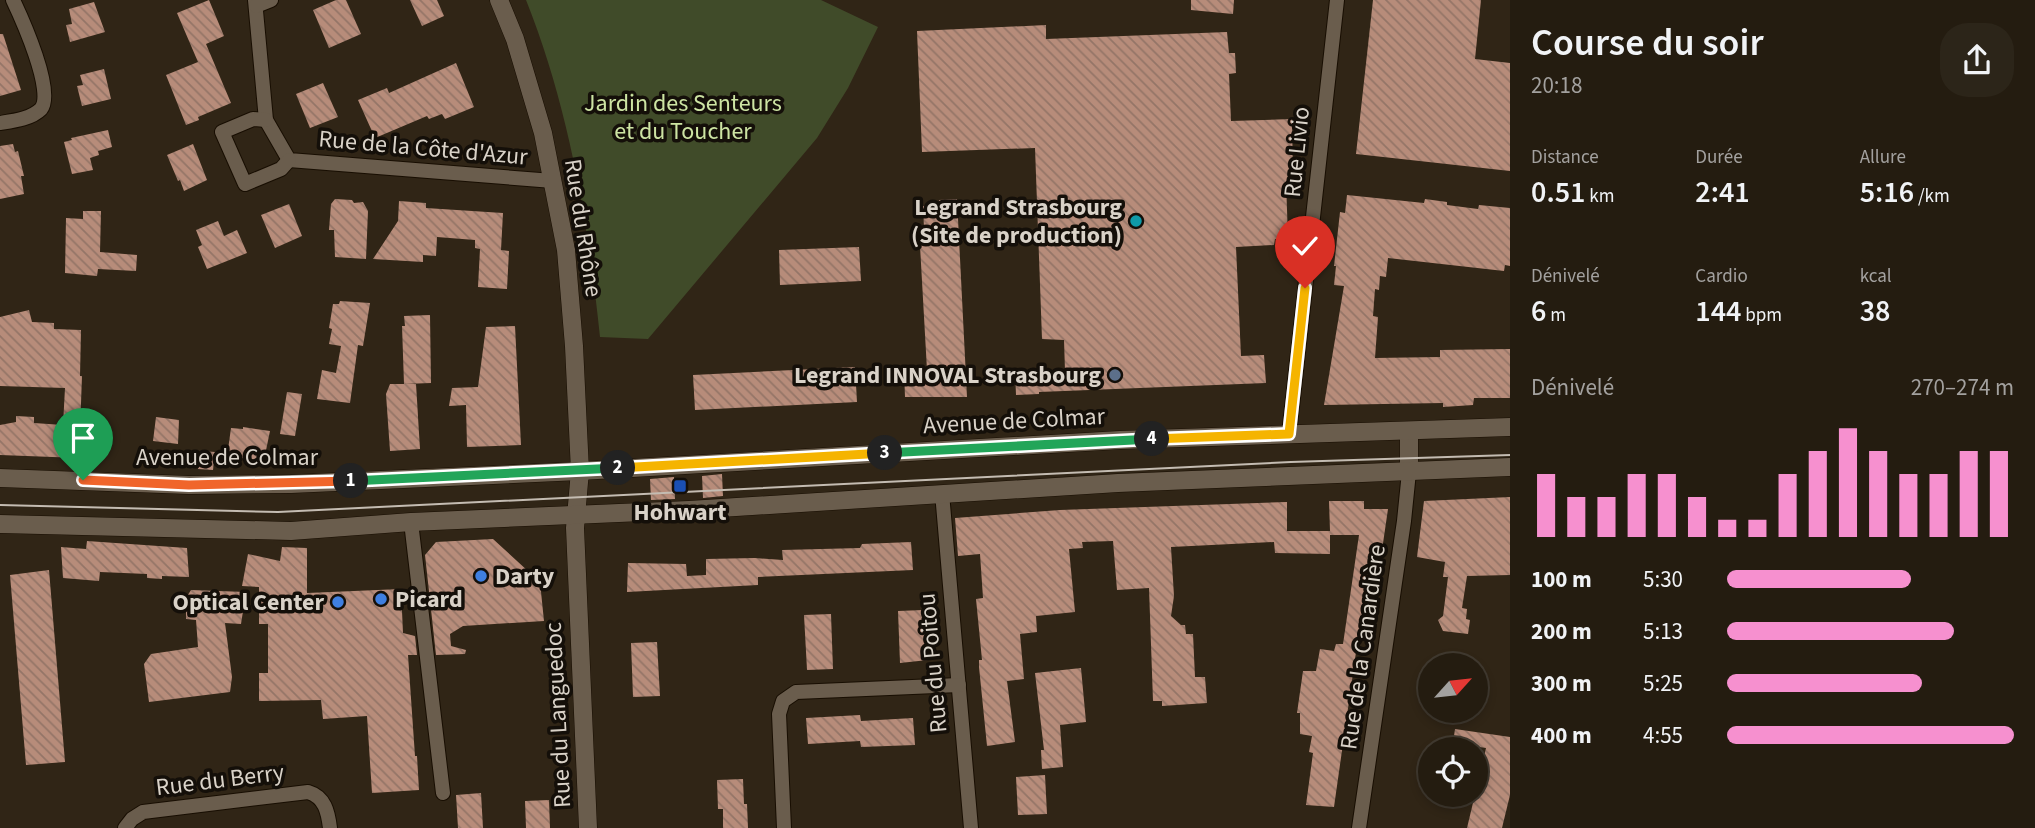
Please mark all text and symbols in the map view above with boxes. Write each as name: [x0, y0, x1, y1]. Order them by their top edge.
text: Course du soir: [1531, 16, 1764, 70]
button: share: [1940, 23, 2014, 97]
text: 20:18: [1531, 69, 1582, 102]
park label: Jardin des Senteurs et du Toucher: [584, 86, 782, 149]
street label: Rue Livio: [1275, 105, 1319, 199]
street label: Rue de la Côte d'Azur: [317, 121, 530, 175]
text: Distance: [1531, 144, 1599, 171]
text: Durée: [1695, 144, 1743, 171]
text: Allure: [1860, 144, 1906, 171]
street label: Rue du Rhône: [555, 156, 611, 300]
text: 0.51: [1531, 171, 1585, 214]
text: 2:41: [1695, 171, 1750, 214]
text: 5:16: [1860, 171, 1914, 214]
text: km: [1585, 183, 1614, 210]
text: /km: [1914, 183, 1950, 210]
place label: Legrand Strasbourg (Site de production): [911, 190, 1122, 253]
marker: Legrand Strasbourg (Site de production): [1128, 213, 1144, 229]
pin: [1275, 216, 1335, 288]
icon: check: [1286, 227, 1324, 265]
text: Dénivelé: [1531, 263, 1600, 290]
text: Cardio: [1695, 263, 1748, 290]
text: kcal: [1860, 263, 1892, 290]
text: 6: [1531, 290, 1546, 333]
text: 144: [1695, 290, 1742, 333]
text: 38: [1860, 290, 1890, 333]
text: m: [1546, 302, 1566, 329]
text: bpm: [1742, 302, 1782, 329]
place label: Legrand INNOVAL Strasbourg: [794, 358, 1101, 393]
marker: Legrand INNOVAL Strasbourg: [1107, 367, 1123, 383]
text: Dénivelé: [1531, 371, 1614, 404]
text: 270–274 m: [1911, 371, 2014, 404]
street label: Avenue de Colmar: [922, 399, 1106, 443]
pin: [53, 408, 113, 480]
icon: arrive: [64, 419, 102, 457]
pin: 4: [1134, 422, 1170, 457]
text: 4: [1146, 425, 1157, 452]
pin: 3: [868, 435, 903, 470]
text: 3: [879, 439, 890, 466]
street label: Avenue de Colmar: [136, 440, 319, 475]
pin: 2: [600, 450, 636, 486]
text: 2: [612, 454, 623, 481]
pin: 1: [334, 463, 368, 498]
text: 1: [345, 467, 356, 494]
marker: Hohwart: [672, 478, 688, 494]
place label: Hohwart: [634, 495, 726, 530]
street label: Rue de la Canardière: [1331, 542, 1395, 752]
place label: Darty: [495, 559, 555, 594]
text: 100 m: [1531, 563, 1592, 596]
text: 5:30: [1643, 563, 1683, 596]
marker: Darty: [473, 568, 489, 584]
place label: Picard: [395, 582, 463, 617]
place label: Optical Center: [172, 585, 324, 620]
marker: Picard: [373, 591, 389, 607]
street label: Rue du Poitou: [909, 592, 957, 734]
marker: Optical Center: [330, 594, 346, 610]
text: 200 m: [1531, 615, 1592, 648]
text: 5:13: [1643, 615, 1683, 648]
street label: Rue du Languedoc: [536, 621, 580, 809]
north arrow: [1418, 653, 1488, 723]
map controls: [1418, 653, 1488, 807]
text: 300 m: [1531, 667, 1592, 700]
text: 5:25: [1643, 667, 1683, 700]
text: 400 m: [1531, 719, 1592, 752]
text: 4:55: [1643, 719, 1683, 752]
button: locate: [1418, 737, 1488, 807]
street label: Rue du Berry: [154, 755, 286, 805]

